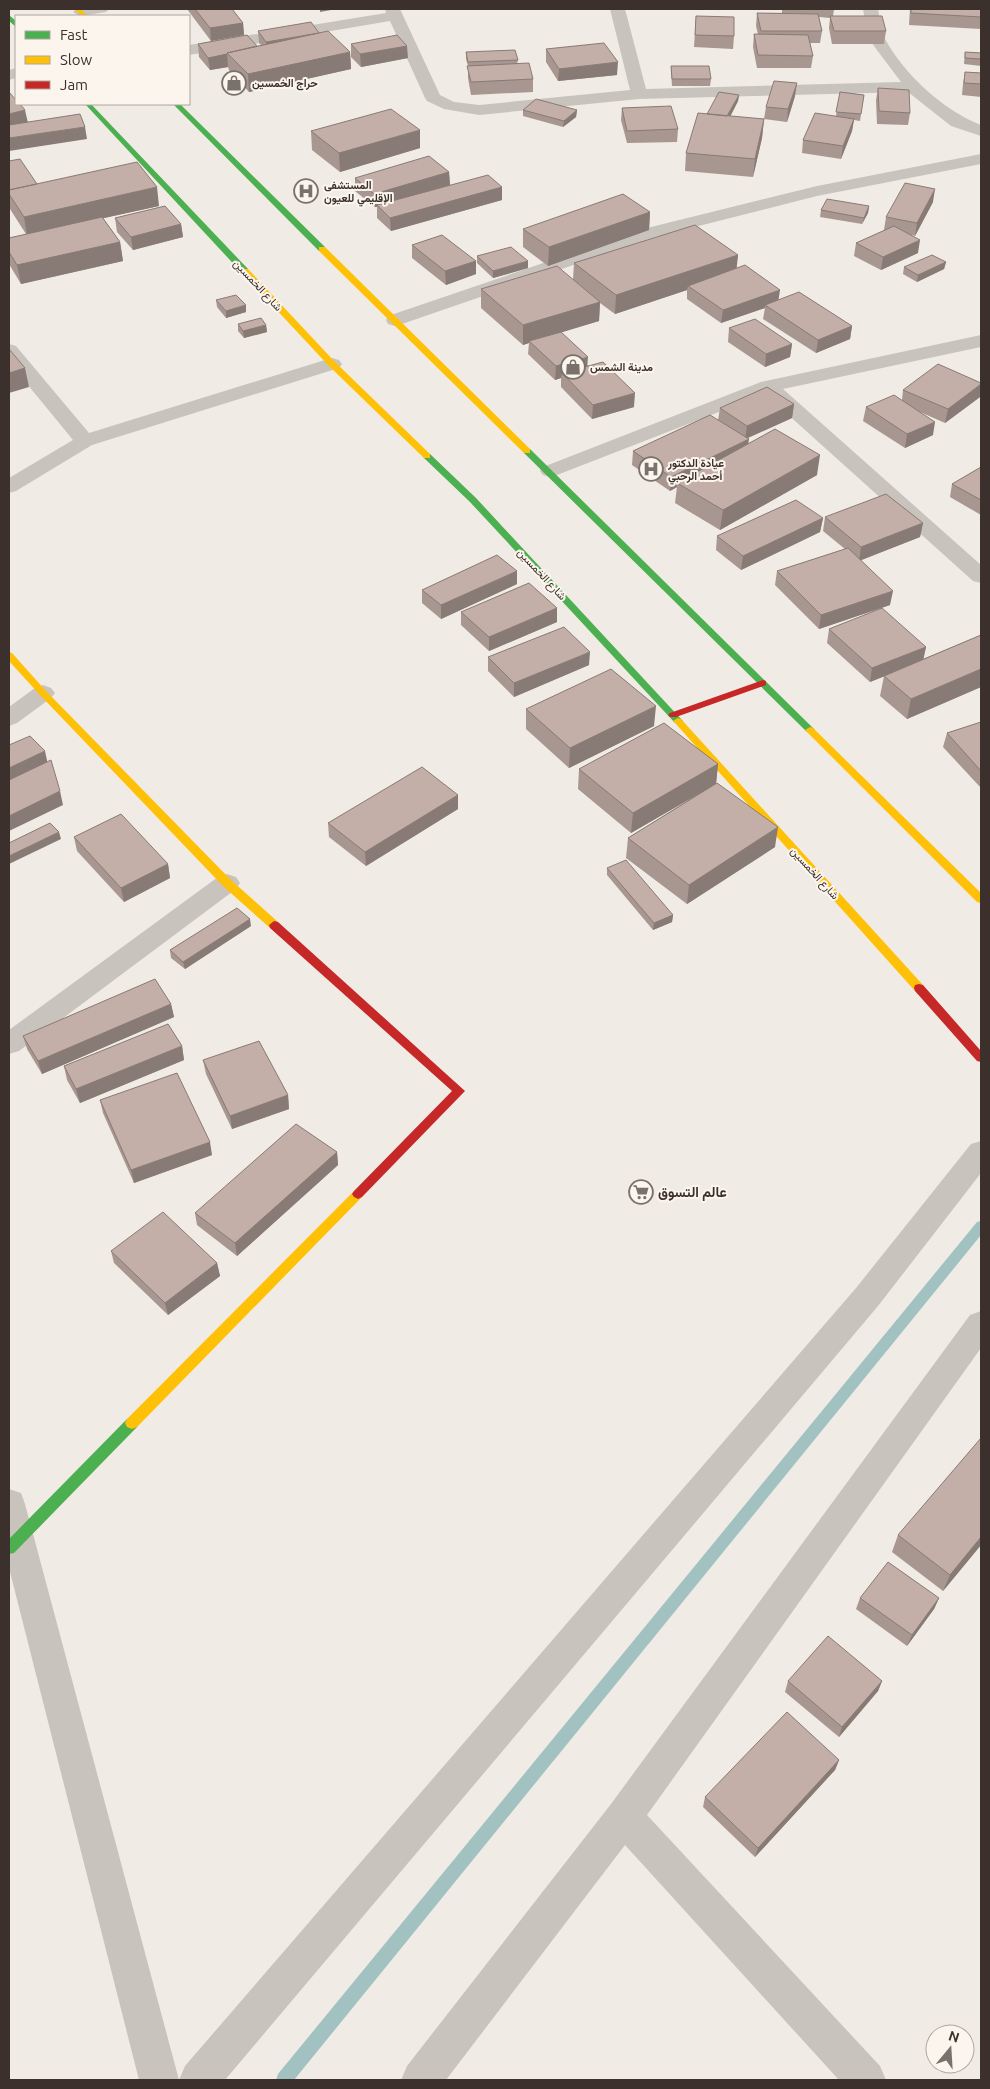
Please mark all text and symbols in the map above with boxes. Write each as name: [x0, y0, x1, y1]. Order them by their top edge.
legend: [15, 15, 190, 105]
text: Fast: [60, 26, 88, 43]
text: Slow: [60, 51, 93, 68]
shop icon: حراج الخمسين: [221, 70, 247, 96]
text: Jam: [60, 76, 88, 93]
place label: حراج الخمسين: [252, 77, 318, 91]
hospital icon: المستشفى الإقليمي للعيون: [293, 178, 319, 204]
place label: المستشفى الإقليمي للعيون: [324, 179, 393, 207]
street label: شارع الخمسين: [230, 257, 285, 315]
shop icon: مدينة الشمس: [560, 354, 586, 380]
place label: مدينة الشمس: [590, 361, 653, 374]
hospital icon: عيادة الدكتور أحمد الرحبي: [638, 456, 664, 482]
place label: عيادة الدكتور أحمد الرحبي: [667, 457, 724, 485]
street label: شارع الخمسين: [514, 546, 569, 604]
street label: شارع الخمسين: [787, 845, 842, 903]
supermarket icon: عالم التسوق: [628, 1179, 654, 1205]
place label: عالم التسوق: [658, 1184, 727, 1201]
north arrow: [925, 2024, 975, 2074]
text: N: [947, 2027, 961, 2046]

